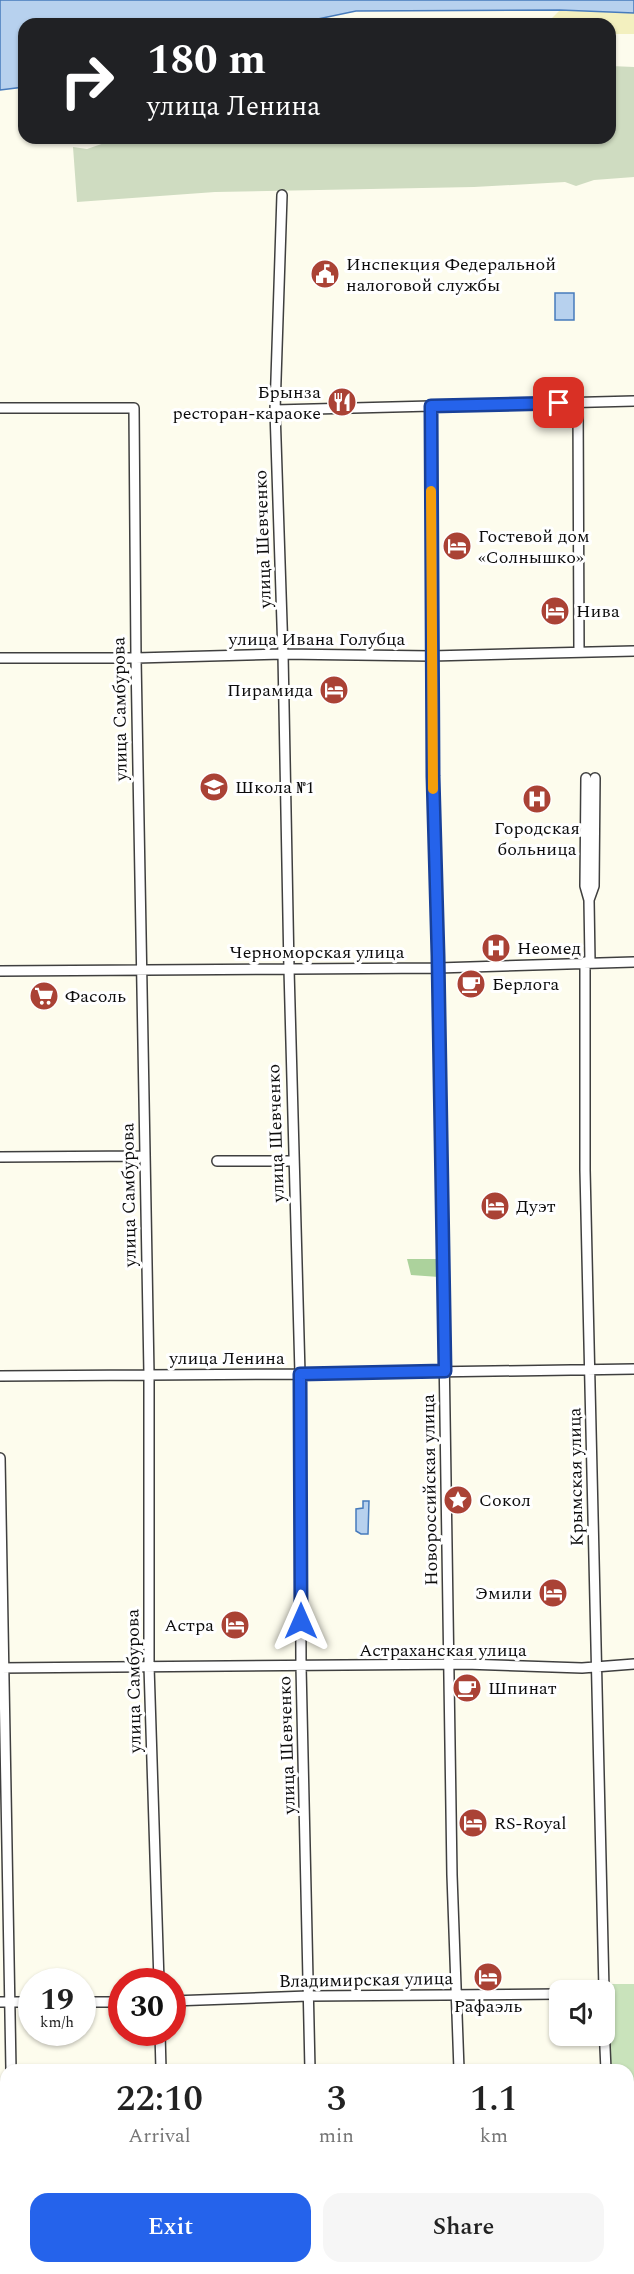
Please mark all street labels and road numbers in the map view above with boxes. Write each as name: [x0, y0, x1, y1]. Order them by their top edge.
street label: улица Шевченко: [247, 469, 279, 610]
street label: улица Ивана Голубца: [228, 626, 406, 653]
street label: улица Самбурова: [105, 636, 135, 782]
street label: Черноморская улица: [230, 939, 405, 966]
street label: улица Шевченко: [260, 1063, 292, 1204]
street label: улица Самбурова: [114, 1122, 144, 1268]
street label: улица Ленина: [168, 1345, 285, 1372]
street label: Новороссийская улица: [415, 1394, 445, 1586]
street label: Крымская улица: [561, 1407, 591, 1547]
street label: улица Самбурова: [119, 1608, 149, 1754]
street label: Астраханская улица: [359, 1637, 527, 1664]
street label: улица Шевченко: [271, 1675, 303, 1816]
street label: Владимирская улица: [279, 1965, 454, 1995]

